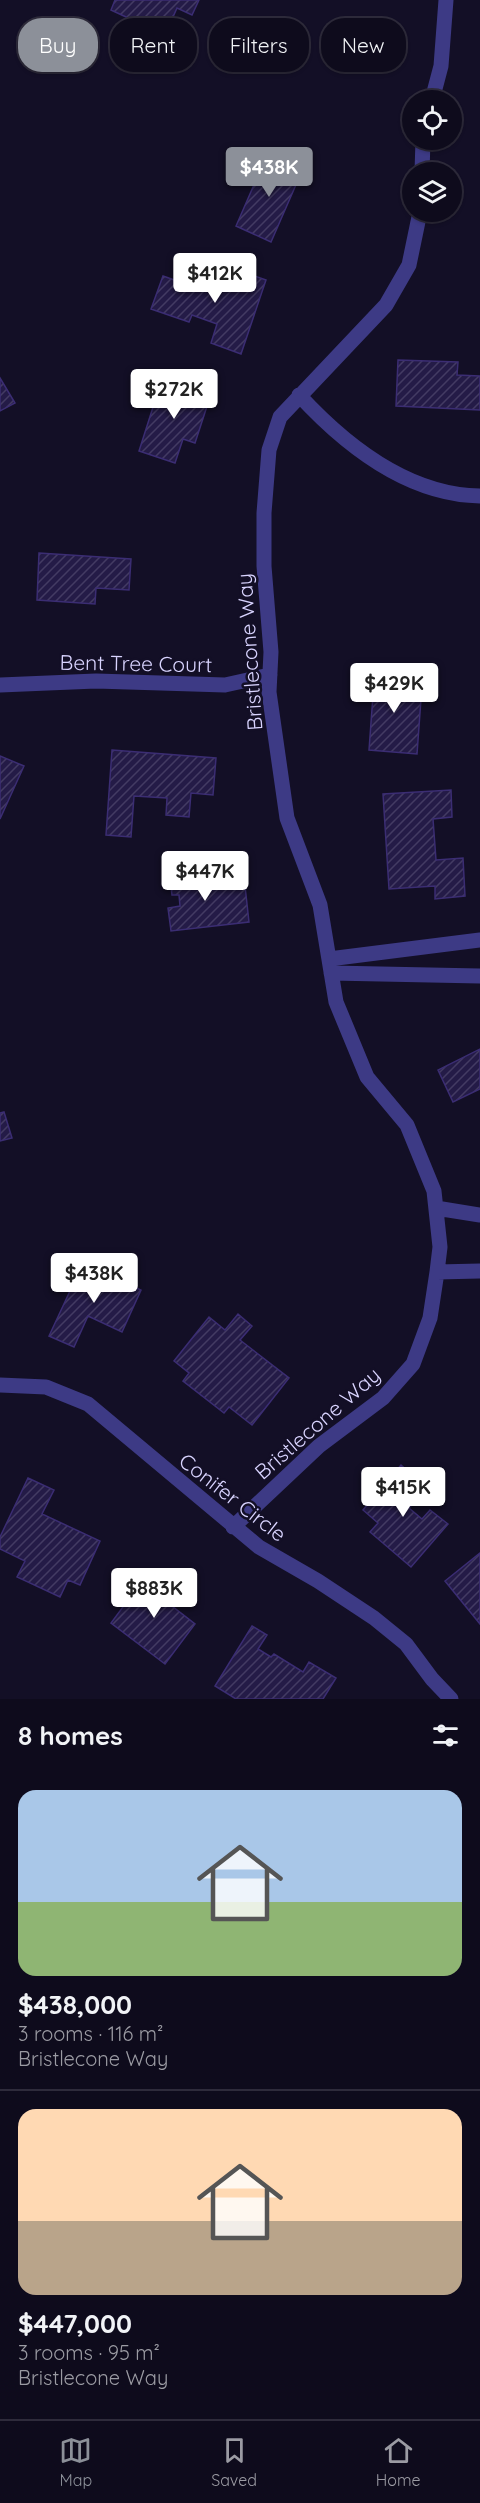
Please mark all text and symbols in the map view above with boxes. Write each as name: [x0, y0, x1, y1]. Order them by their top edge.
chip: Buy: [18, 18, 98, 72]
chip: Rent: [110, 18, 197, 72]
chip: Filters: [209, 18, 309, 72]
chip: New: [321, 18, 406, 72]
map controls: [402, 90, 462, 222]
button: locate: [402, 90, 462, 150]
pin: $438K: [227, 147, 311, 198]
text: $438K: [240, 154, 298, 179]
button: layers: [402, 162, 462, 222]
pin: $412K: [173, 253, 257, 304]
text: $412K: [187, 260, 243, 285]
pin: $272K: [132, 369, 216, 420]
text: $272K: [145, 376, 203, 401]
street label: Bristlecone Way: [231, 572, 267, 732]
street label: Bent Tree Court: [59, 649, 213, 677]
pin: $429K: [352, 663, 436, 714]
text: $429K: [364, 670, 424, 695]
pin: $447K: [163, 851, 247, 902]
text: $447K: [176, 858, 234, 883]
pin: $438K: [52, 1253, 136, 1304]
text: $438K: [65, 1260, 123, 1285]
street label: Bristlecone Way: [249, 1361, 385, 1485]
street label: Conifer Circle: [174, 1447, 292, 1547]
pin: $415K: [361, 1467, 445, 1518]
text: $415K: [375, 1474, 431, 1499]
pin: $883K: [112, 1568, 196, 1619]
text: $883K: [125, 1575, 183, 1600]
text: 8 homes: [18, 1719, 123, 1752]
icon: filters: [429, 1719, 462, 1752]
icon: home: [186, 1829, 294, 1937]
text: $438,000: [18, 1988, 132, 2021]
text: 3 rooms · 116 m²: [18, 2021, 163, 2046]
text: Bristlecone Way: [18, 2046, 168, 2071]
icon: home: [186, 2148, 294, 2256]
text: $447,000: [18, 2307, 132, 2340]
text: 3 rooms · 95 m²: [18, 2340, 160, 2365]
text: Bristlecone Way: [18, 2365, 168, 2390]
tab: Map: [59, 2434, 92, 2490]
tab: Saved: [211, 2434, 257, 2490]
tab: Home: [376, 2434, 421, 2490]

